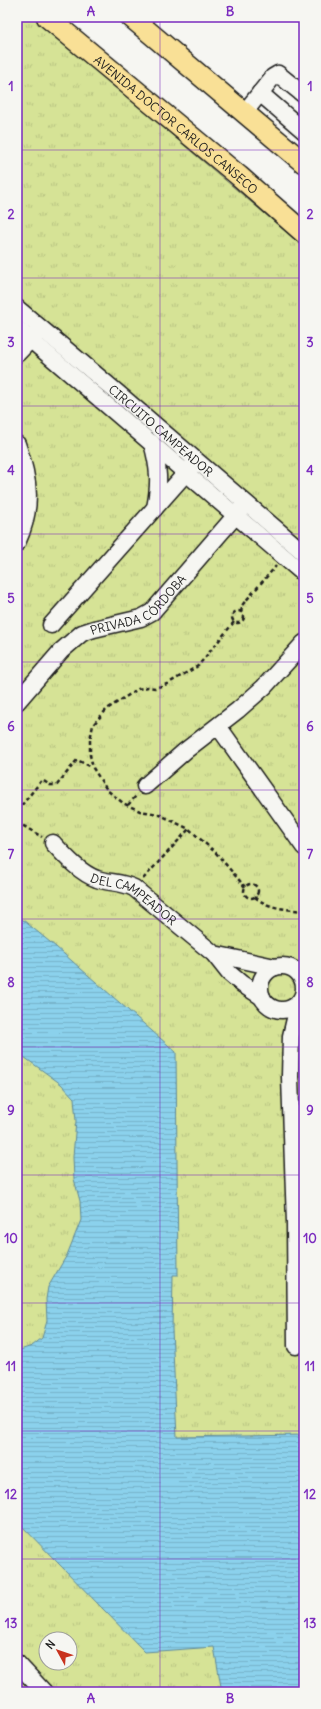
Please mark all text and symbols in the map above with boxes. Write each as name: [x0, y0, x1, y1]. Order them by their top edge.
text: A: [87, 3, 96, 20]
text: B: [226, 3, 235, 20]
street label: AVENIDA DOCTOR CARLOS CANSECO: [91, 52, 261, 197]
text: 1: [8, 78, 14, 95]
text: 1: [307, 78, 313, 95]
text: 2: [7, 206, 15, 223]
text: 2: [306, 206, 314, 223]
text: 3: [7, 334, 15, 351]
text: 3: [306, 334, 314, 351]
street label: CIRCUITO CAMPEADOR: [106, 381, 217, 479]
text: 4: [7, 462, 15, 479]
text: 4: [306, 462, 314, 479]
street label: PRIVADA CÓRDOBA: [88, 571, 189, 637]
text: 5: [7, 590, 15, 607]
text: 5: [306, 590, 314, 607]
text: 6: [7, 718, 15, 735]
text: 6: [306, 718, 314, 735]
text: 7: [8, 846, 15, 863]
text: 7: [307, 846, 314, 863]
street label: DEL CAMPEADOR: [88, 870, 180, 928]
text: 8: [7, 974, 15, 991]
text: 8: [306, 974, 314, 991]
text: 9: [7, 1102, 15, 1119]
text: 9: [306, 1102, 314, 1119]
text: 10: [4, 1230, 18, 1247]
text: 10: [303, 1230, 317, 1247]
text: 11: [6, 1358, 16, 1375]
text: 11: [305, 1358, 315, 1375]
text: 12: [5, 1486, 17, 1503]
text: 12: [304, 1486, 316, 1503]
text: 13: [5, 1615, 17, 1632]
text: 13: [304, 1615, 316, 1632]
north arrow: [38, 1631, 78, 1671]
text: N: [43, 1637, 58, 1652]
text: A: [87, 1690, 96, 1707]
text: B: [226, 1690, 235, 1707]

